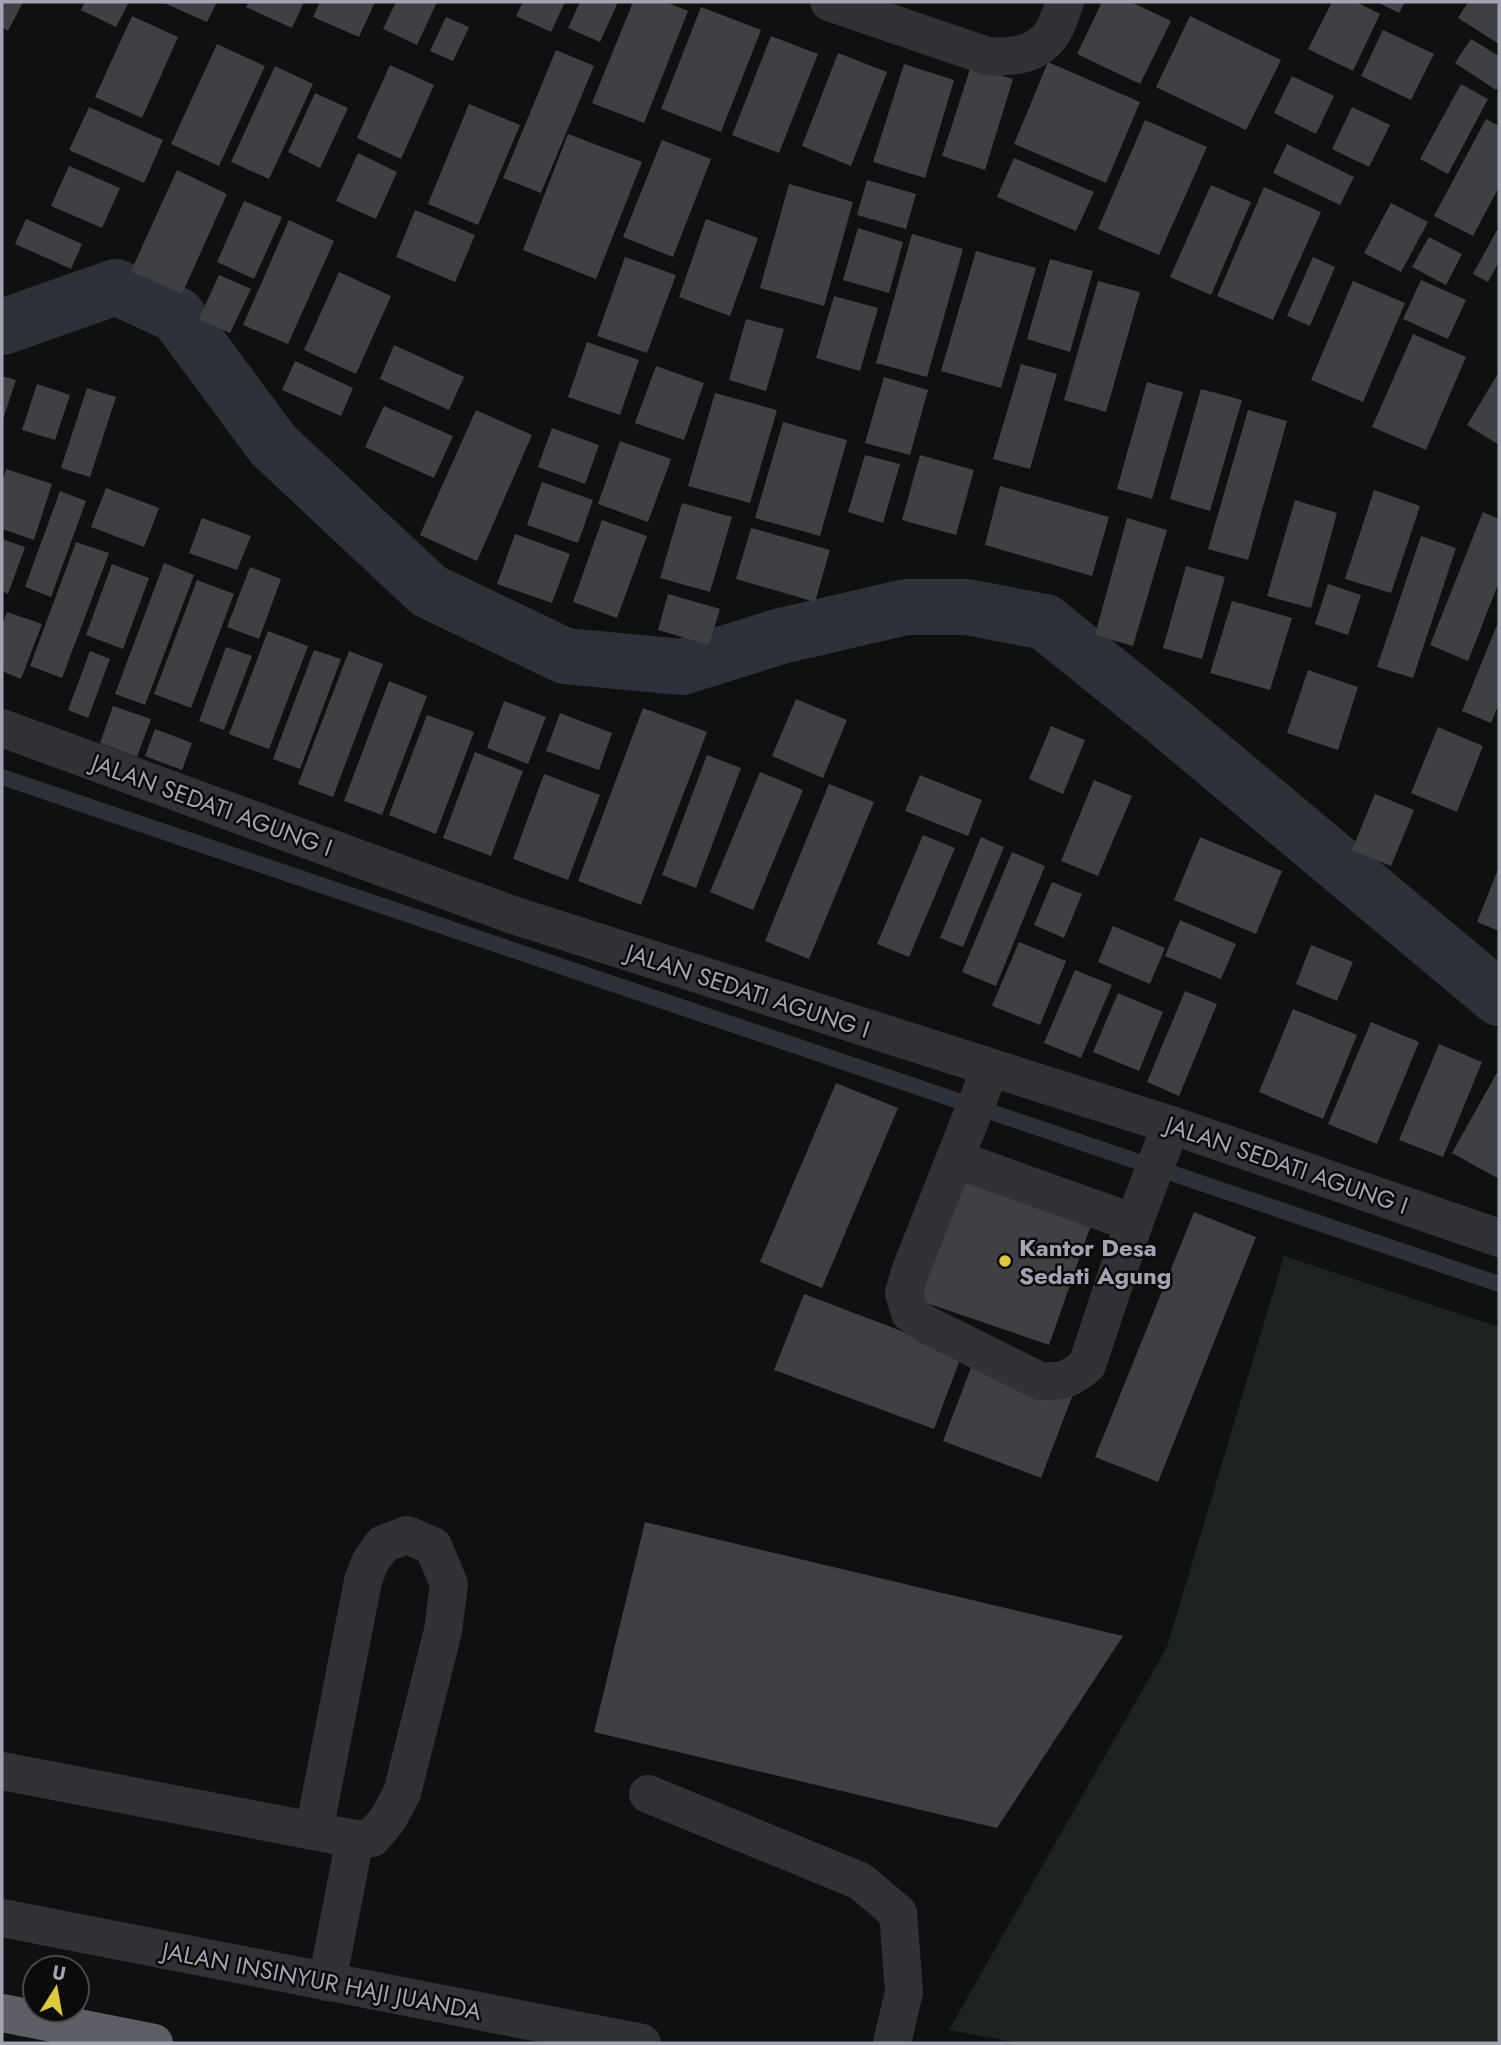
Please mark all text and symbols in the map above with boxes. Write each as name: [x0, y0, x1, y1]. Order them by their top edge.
street label: JALAN SEDATI AGUNG I: [84, 744, 337, 865]
street label: JALAN SEDATI AGUNG I: [619, 934, 874, 1047]
street label: JALAN SEDATI AGUNG I: [1158, 1106, 1413, 1223]
place label: Kantor Desa Sedati Agung: [1019, 1230, 1171, 1293]
marker: Kantor Desa Sedati Agung: [997, 1253, 1013, 1269]
street label: JALAN INSINYUR HAJI JUANDA: [156, 1932, 485, 2029]
north arrow: [21, 1954, 91, 2024]
text: U: [50, 1958, 68, 1987]

